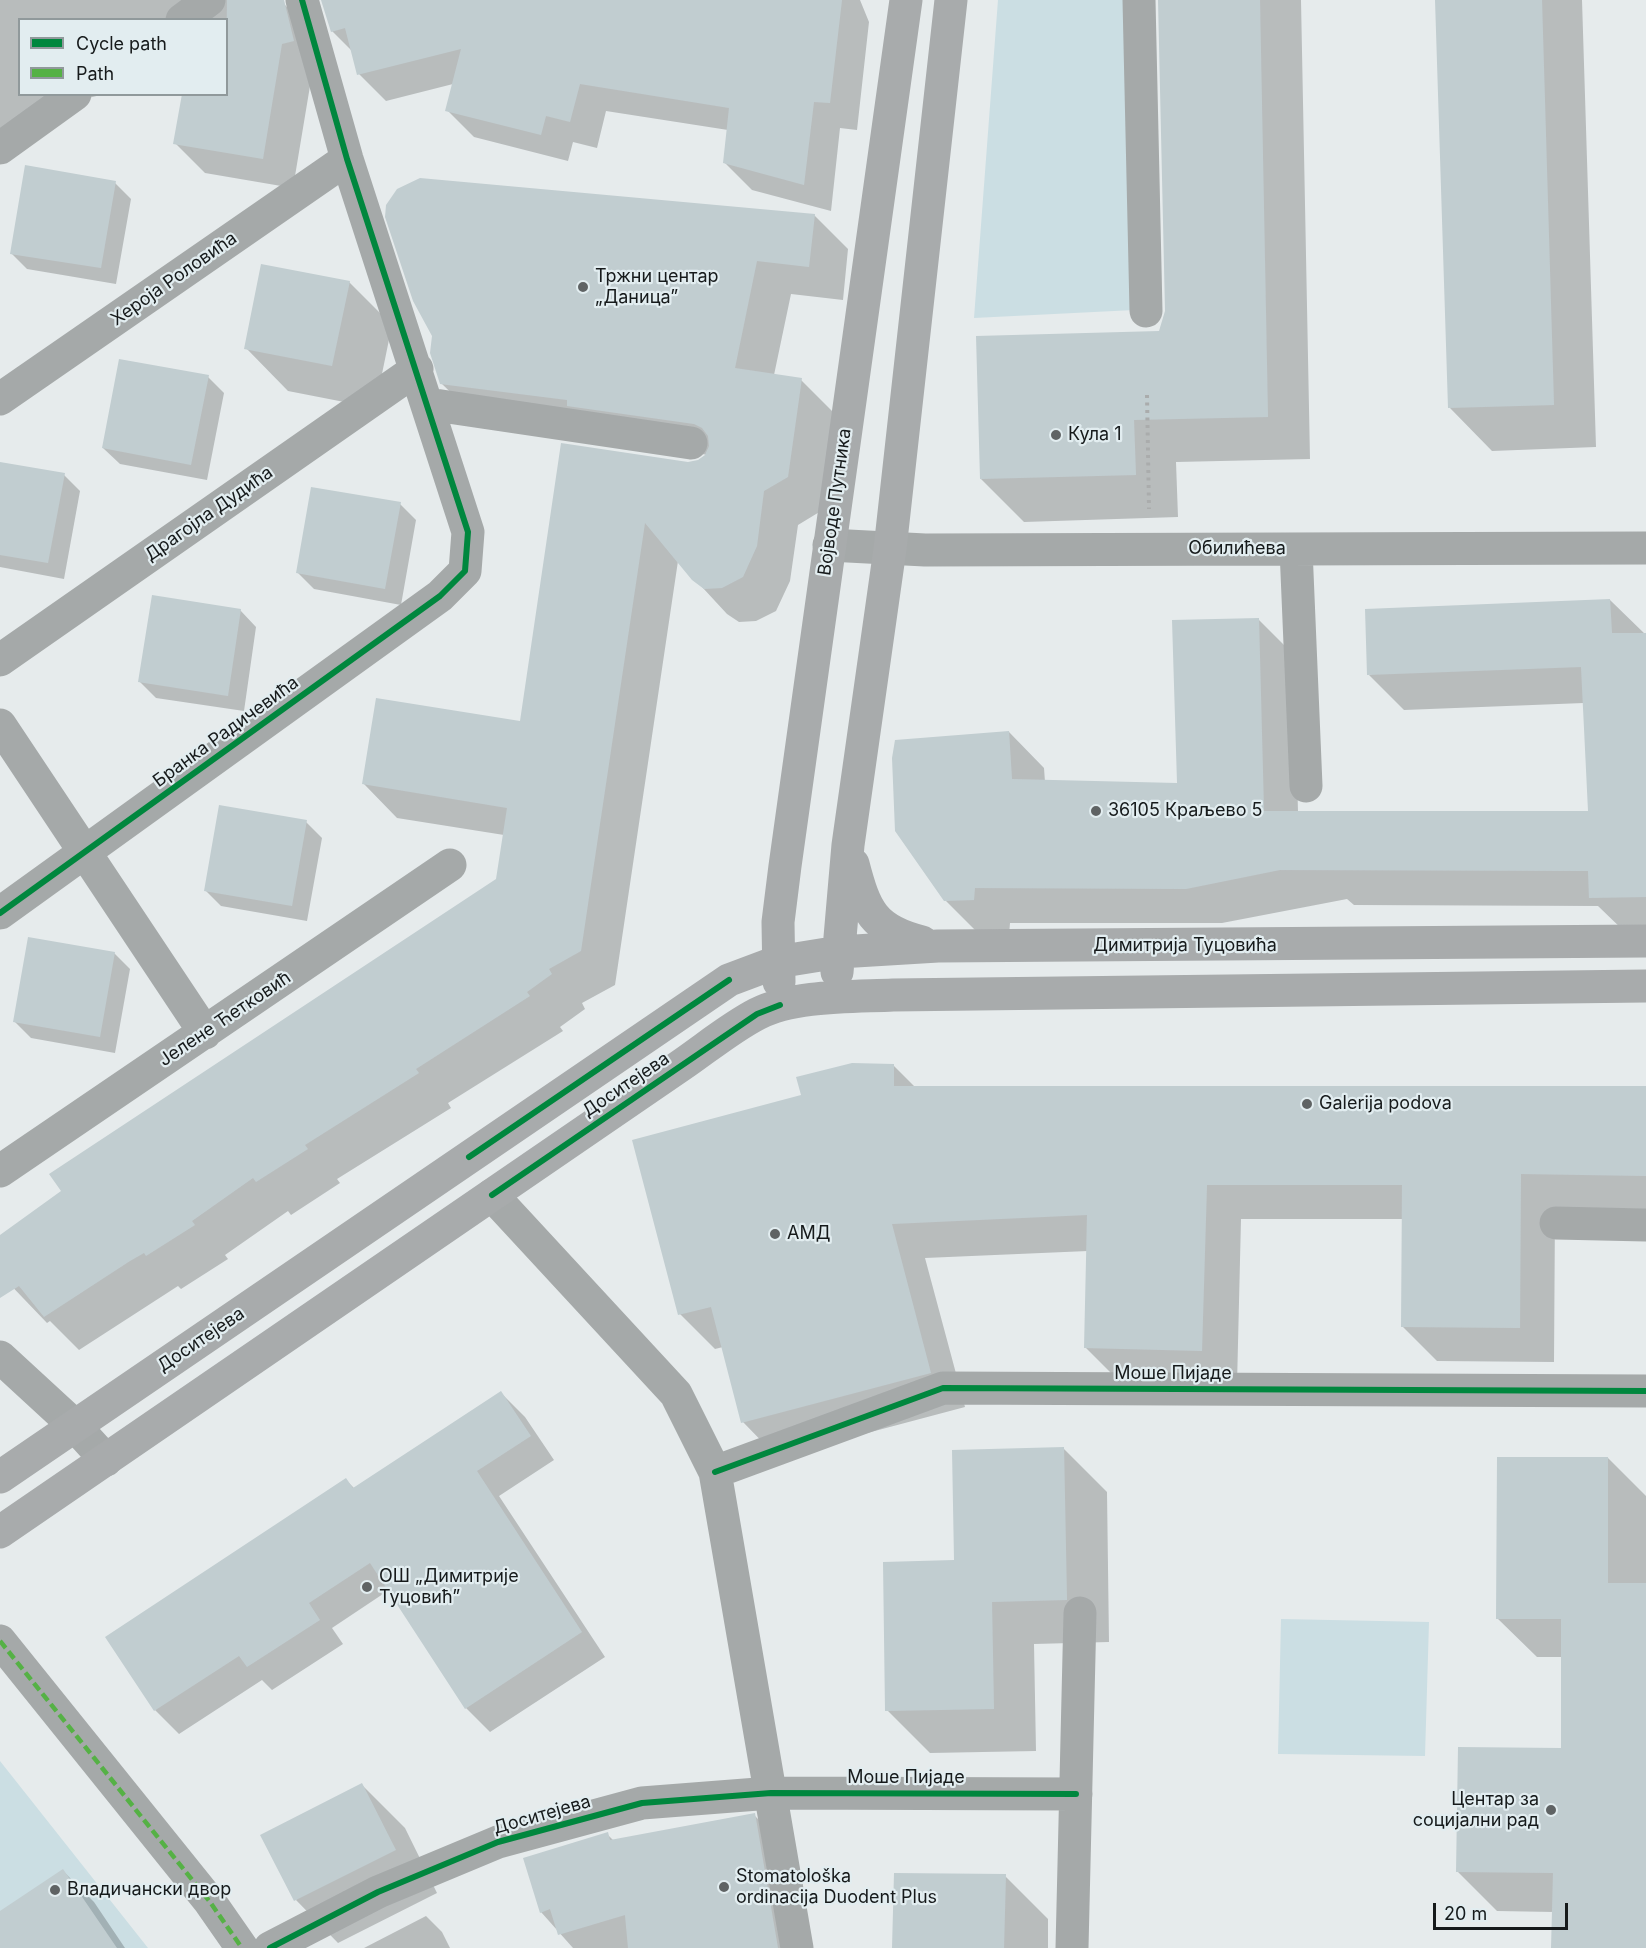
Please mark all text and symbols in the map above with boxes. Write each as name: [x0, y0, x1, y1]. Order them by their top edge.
legend: [18, 18, 228, 96]
text: Cycle path: [76, 33, 167, 54]
text: Path: [76, 63, 114, 84]
street label: Хероја Роловића: [107, 228, 241, 330]
place label: Тржни центар „Даница”: [595, 266, 719, 308]
marker: Тржни центар „Даница”: [576, 280, 590, 294]
place label: Кула 1: [1068, 424, 1122, 446]
street label: Војводе Путника: [814, 427, 856, 577]
marker: Кула 1: [1049, 428, 1063, 442]
street label: Драгојла Дудића: [141, 462, 277, 566]
street label: Обилићева: [1188, 538, 1286, 560]
street label: Бранка Радичевића: [149, 672, 303, 792]
place label: 36105 Краљево 5: [1108, 800, 1262, 822]
marker: 36105 Краљево 5: [1089, 804, 1103, 818]
street label: Димитрија Туцовића: [1093, 935, 1277, 957]
street label: Јелене Ћетковић: [155, 967, 295, 1071]
street label: Доситејева: [578, 1048, 674, 1122]
place label: Galerija podova: [1319, 1093, 1452, 1115]
marker: Galerija podova: [1300, 1097, 1314, 1111]
place label: АМД: [787, 1223, 830, 1245]
marker: АМД: [768, 1227, 782, 1241]
street label: Доситејева: [153, 1303, 249, 1377]
street label: Моше Пијаде: [1114, 1363, 1232, 1385]
place label: ОШ „Димитрије Туцовић”: [379, 1566, 519, 1608]
marker: ОШ „Димитрије Туцовић”: [360, 1580, 374, 1594]
street label: Моше Пијаде: [847, 1767, 965, 1789]
place label: Центар за социјални рад: [1413, 1789, 1539, 1832]
street label: Доситејева: [491, 1791, 593, 1839]
marker: Центар за социјални рад: [1544, 1803, 1558, 1817]
place label: Stomatološka ordinacija Duodent Plus: [736, 1866, 937, 1908]
place label: Владичански двор: [67, 1879, 231, 1901]
marker: Stomatološka ordinacija Duodent Plus: [717, 1880, 731, 1894]
marker: Владичански двор: [48, 1883, 62, 1897]
scale bar: [1436, 1891, 1571, 1929]
text: 20 m: [1444, 1903, 1487, 1924]

